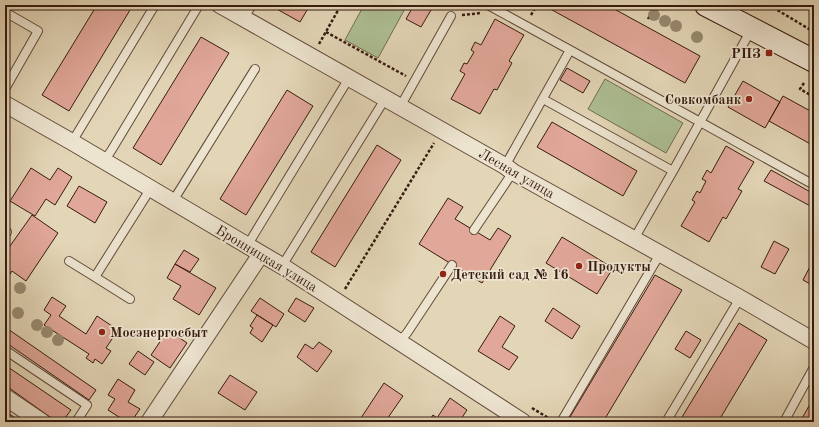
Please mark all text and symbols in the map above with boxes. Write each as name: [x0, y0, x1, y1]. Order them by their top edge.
place label: РПЗ: [731, 47, 761, 61]
marker: РПЗ: [764, 48, 774, 58]
place label: Совкомбанк: [665, 93, 742, 107]
marker: Совкомбанк: [744, 94, 754, 104]
street label: Лесная улица: [476, 147, 557, 201]
street label: Бронницкая улица: [213, 223, 320, 295]
place label: Продукты: [587, 260, 651, 274]
marker: Продукты: [574, 261, 584, 271]
place label: Детский сад № 16: [451, 268, 569, 282]
marker: Детский сад № 16: [438, 269, 448, 279]
place label: Мосэнергосбыт: [110, 326, 208, 340]
marker: Мосэнергосбыт: [97, 327, 107, 337]

